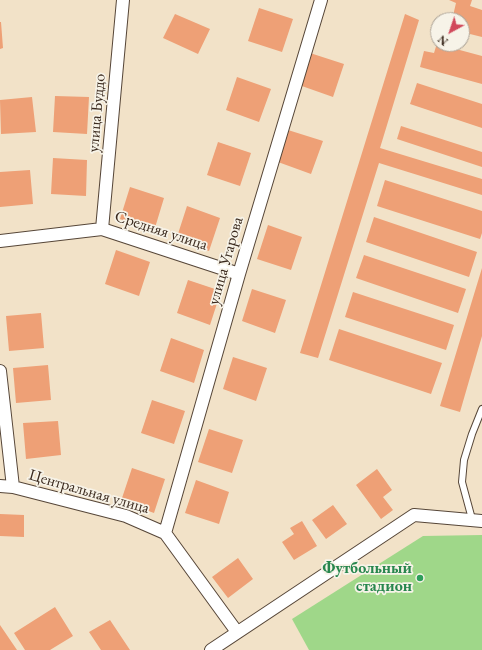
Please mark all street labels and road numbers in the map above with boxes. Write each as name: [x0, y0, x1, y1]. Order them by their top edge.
street label: улица Буддо: [84, 73, 110, 153]
street label: Средняя улица: [112, 207, 210, 255]
street label: улица Угарова: [204, 215, 248, 307]
street label: Центральная улица: [27, 466, 151, 518]

